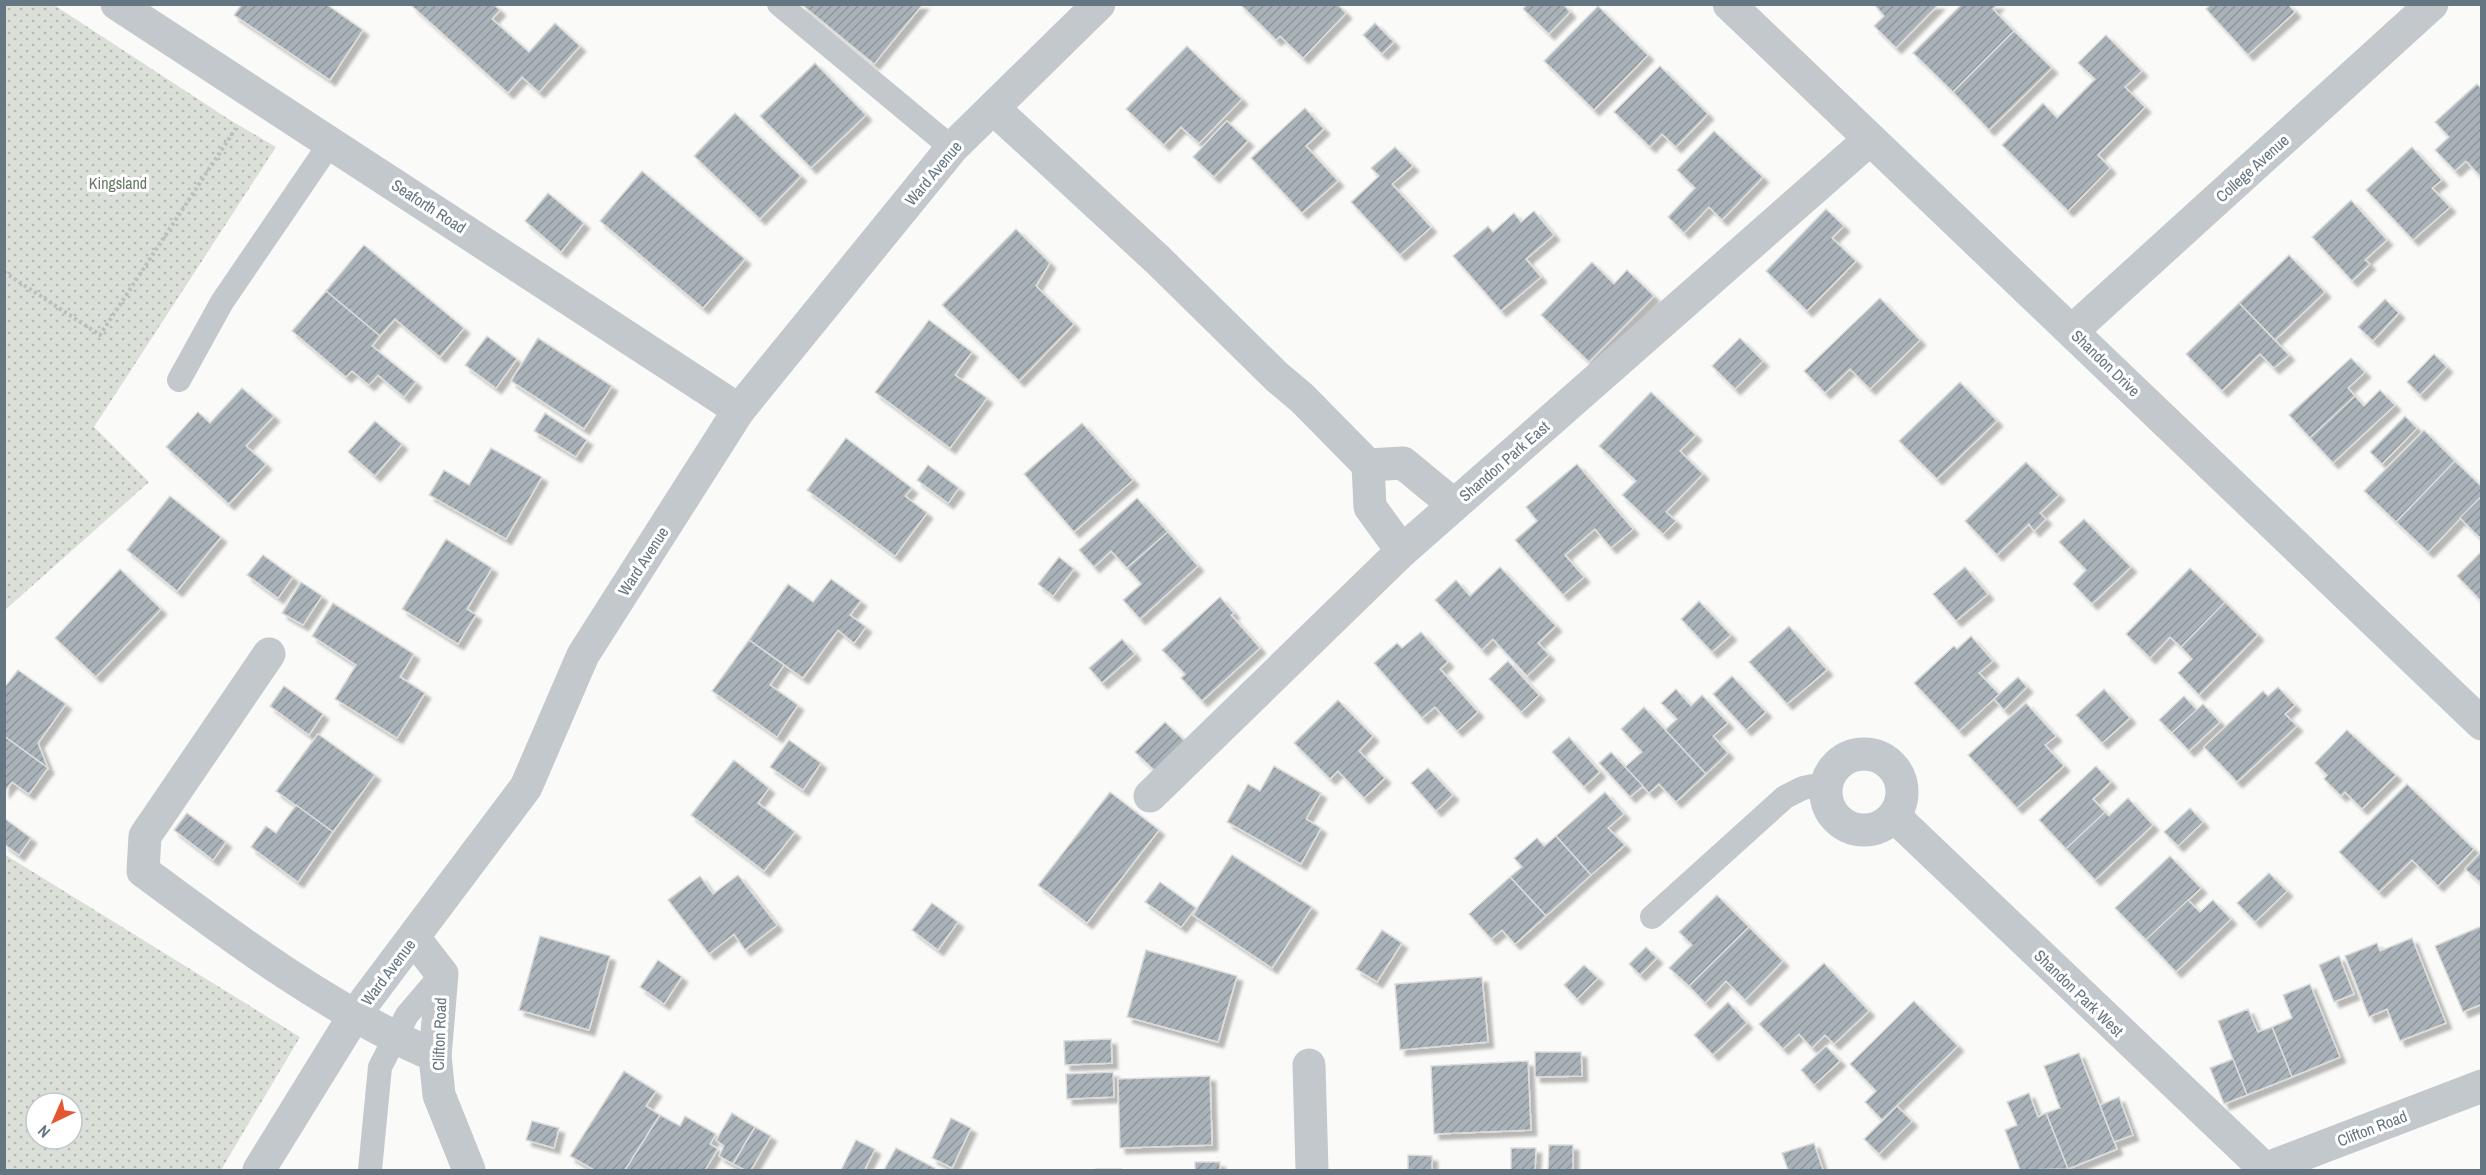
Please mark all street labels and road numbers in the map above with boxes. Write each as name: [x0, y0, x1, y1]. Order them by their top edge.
street label: College Avenue: [2211, 129, 2293, 207]
street label: Ward Avenue: [899, 136, 967, 210]
street label: Seaforth Road: [388, 174, 470, 238]
street label: Shandon Drive: [2067, 325, 2145, 401]
street label: Shandon Park East: [1454, 415, 1554, 506]
street label: Ward Avenue: [613, 522, 673, 600]
street label: Ward Avenue: [356, 934, 420, 1010]
street label: Shandon Park West: [2029, 945, 2129, 1042]
street label: Clifton Road: [427, 997, 451, 1071]
street label: Clifton Road: [2334, 1105, 2410, 1151]

